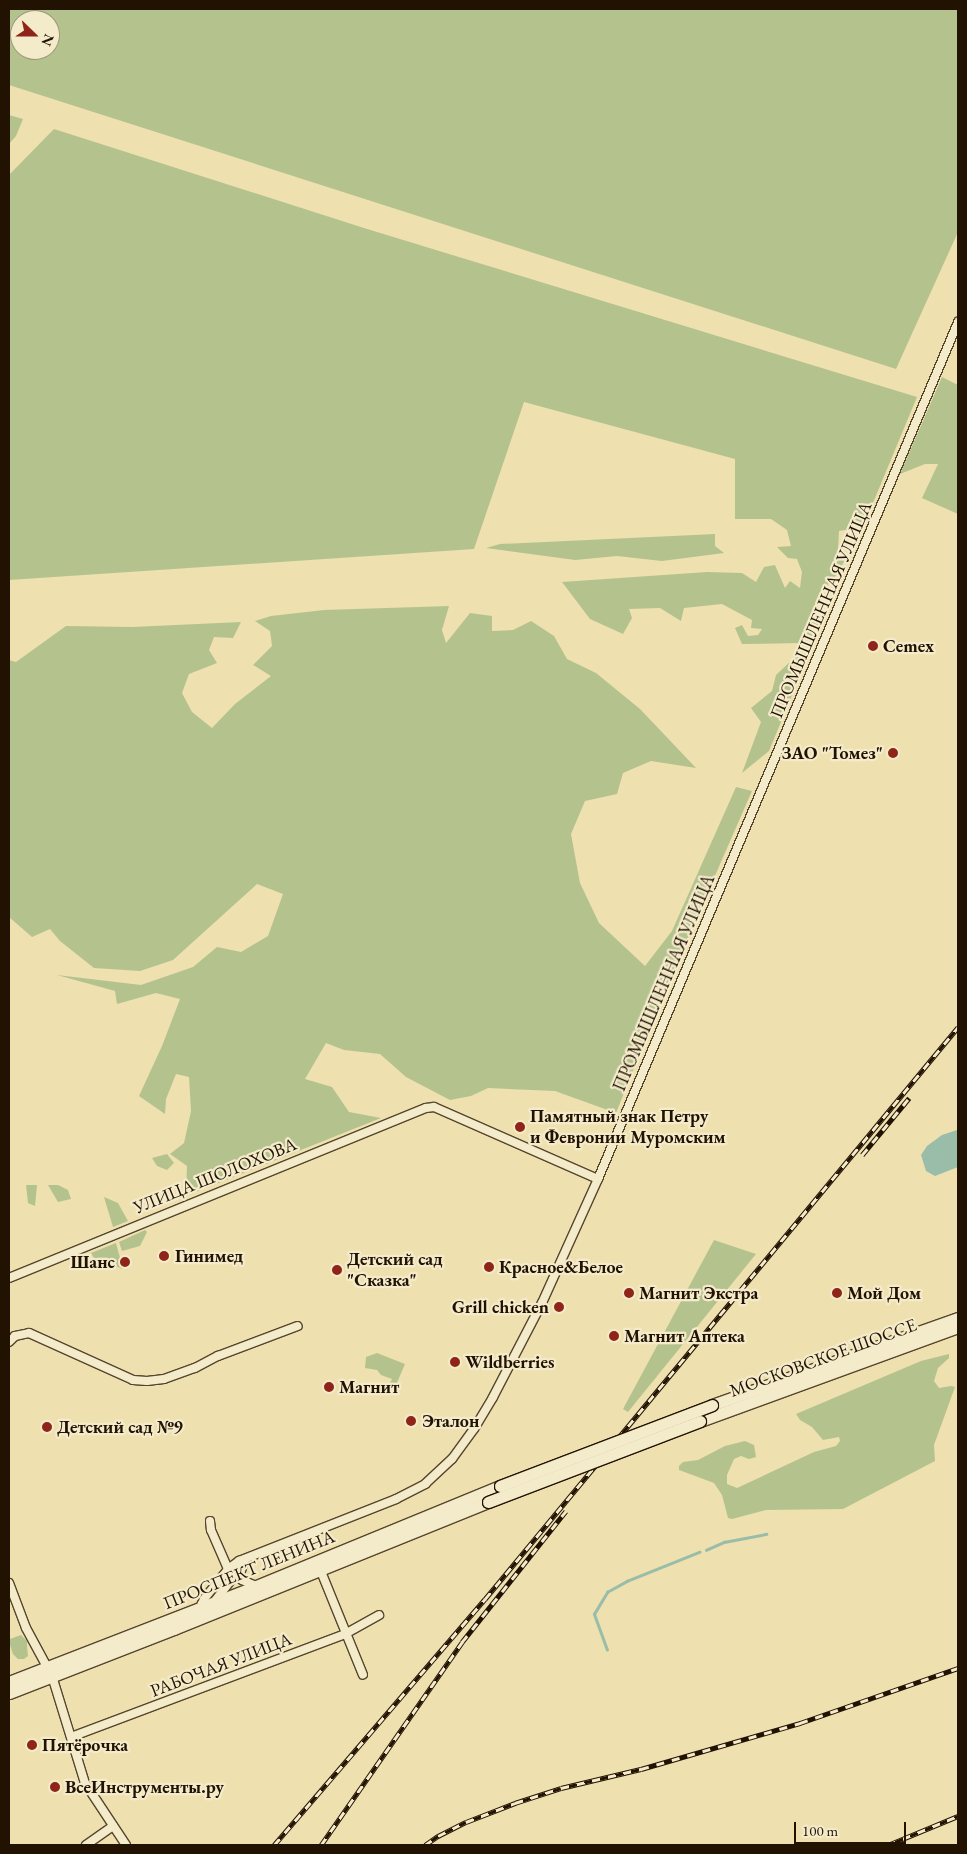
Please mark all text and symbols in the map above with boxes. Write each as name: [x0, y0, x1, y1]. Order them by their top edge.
north arrow: [10, 10, 60, 60]
text: N: [38, 32, 58, 49]
street label: ПРОМЫШЛЕННАЯ УЛИЦА: [765, 498, 877, 722]
place label: Cemex: [883, 635, 934, 657]
marker: Cemex: [867, 640, 879, 652]
place label: ЗАО "Томез": [781, 742, 883, 764]
marker: ЗАО "Томез": [887, 747, 899, 759]
street label: ПРОМЫШЛЕННАЯ УЛИЦА: [608, 871, 720, 1095]
place label: Памятный знак Петру и Февронии Муромским: [530, 1106, 726, 1148]
marker: Памятный знак Петру и Февронии Муромским: [514, 1121, 526, 1133]
street label: УЛИЦА ШОЛОХОВА: [130, 1133, 300, 1219]
place label: Гинимед: [175, 1245, 243, 1267]
marker: Гинимед: [157, 1249, 171, 1263]
place label: Детский сад "Сказка": [347, 1249, 443, 1292]
place label: Шанс: [70, 1251, 115, 1273]
marker: Шанс: [119, 1256, 131, 1268]
place label: Красное&Белое: [499, 1256, 623, 1278]
marker: Красное&Белое: [483, 1261, 495, 1273]
marker: Детский сад "Сказка": [331, 1264, 343, 1276]
place label: Магнит Экстра: [639, 1282, 758, 1304]
place label: Мой Дом: [847, 1282, 921, 1304]
marker: Магнит Экстра: [623, 1287, 635, 1299]
marker: Мой Дом: [831, 1287, 843, 1299]
place label: Grill chicken: [452, 1296, 549, 1318]
marker: Grill chicken: [553, 1301, 565, 1313]
street label: МОСКОВСКОЕ ШОССЕ: [726, 1314, 920, 1402]
place label: Магнит Аптека: [624, 1325, 745, 1347]
marker: Магнит Аптека: [608, 1330, 620, 1342]
place label: Wildberries: [465, 1351, 554, 1373]
marker: Wildberries: [449, 1356, 461, 1368]
place label: Магнит: [339, 1376, 399, 1398]
marker: Магнит: [323, 1381, 335, 1393]
place label: Эталон: [422, 1410, 479, 1432]
marker: Эталон: [404, 1414, 418, 1428]
place label: Детский сад №9: [57, 1416, 183, 1438]
marker: Детский сад №9: [41, 1421, 53, 1433]
street label: ПРОСПЕКТ ЛЕНИНА: [160, 1526, 338, 1614]
street label: РАБОЧАЯ УЛИЦА: [147, 1628, 295, 1702]
place label: Пятёрочка: [42, 1734, 128, 1756]
marker: Пятёрочка: [26, 1739, 38, 1751]
place label: ВсеИнструменты.ру: [65, 1776, 224, 1798]
marker: ВсеИнструменты.ру: [49, 1781, 61, 1793]
scale bar: [797, 1812, 910, 1844]
text: 100 m: [802, 1821, 838, 1840]

